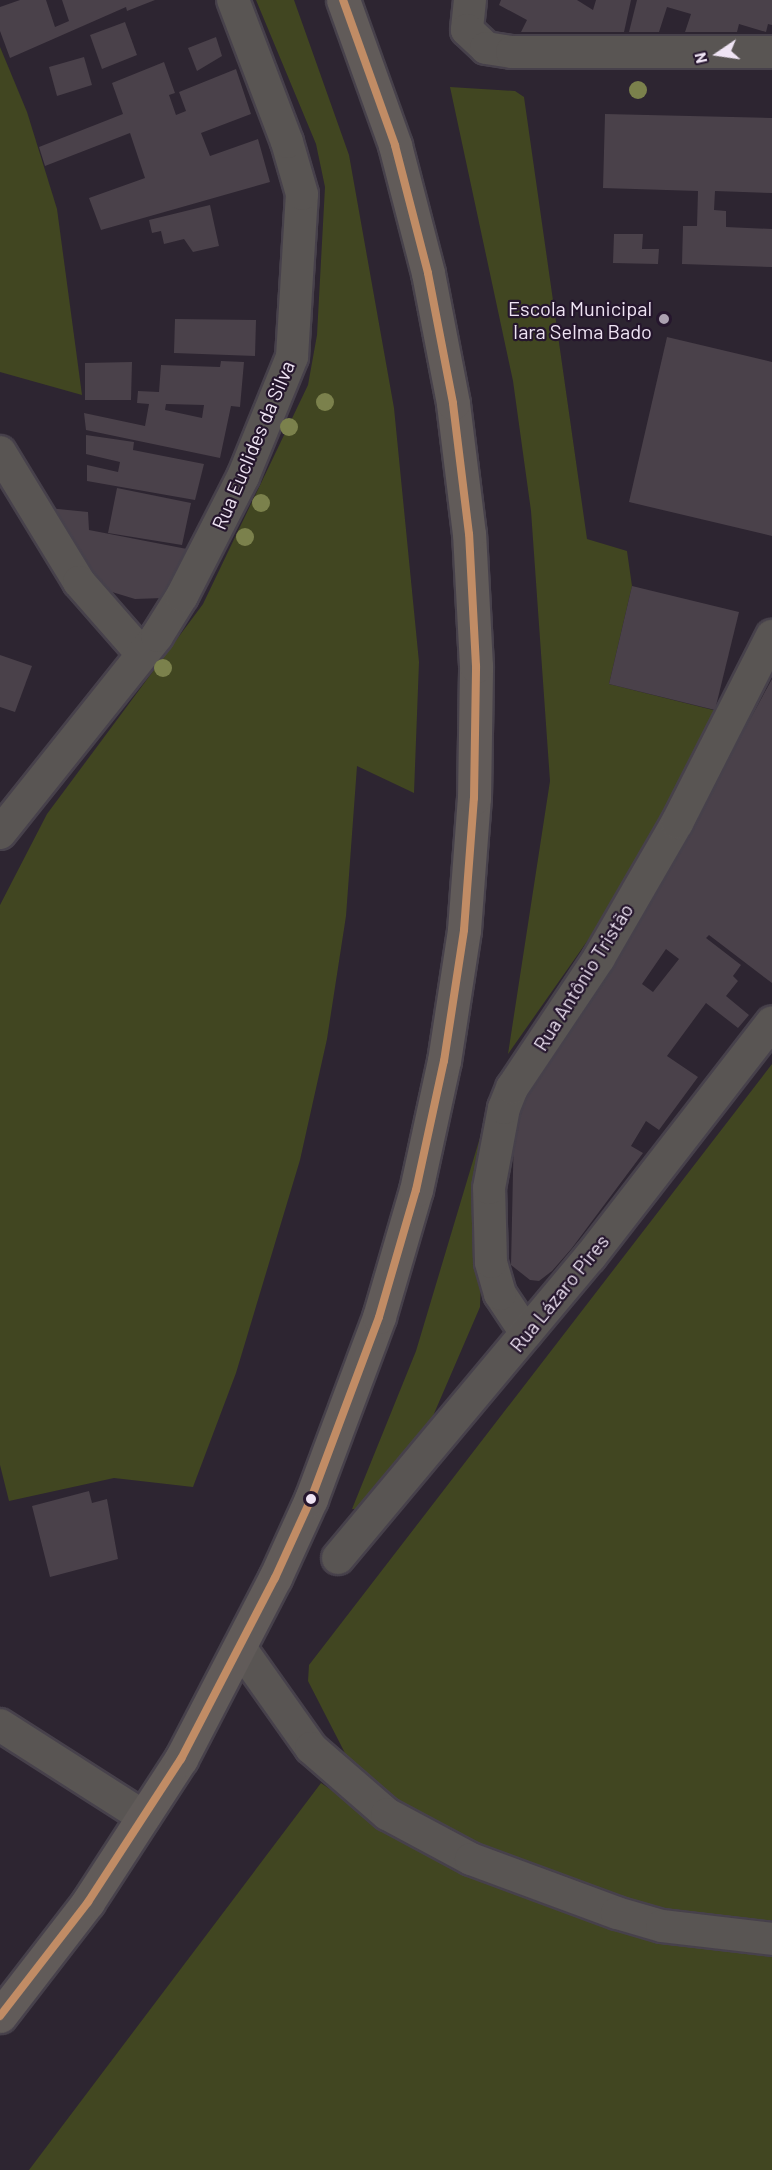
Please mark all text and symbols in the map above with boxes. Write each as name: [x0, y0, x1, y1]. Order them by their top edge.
north arrow: [688, 24, 748, 84]
text: N: [690, 51, 710, 65]
place label: Escola Municipal Iara Selma Bado: [508, 296, 652, 343]
marker: Escola Municipal Iara Selma Bado: [657, 312, 671, 326]
street label: Rua Euclides da Silva: [207, 357, 299, 533]
street label: Rua Antônio Tristão: [528, 899, 638, 1055]
street label: Rua Lázaro Pires: [504, 1229, 614, 1357]
unlabelled marker: [305, 1493, 317, 1505]

